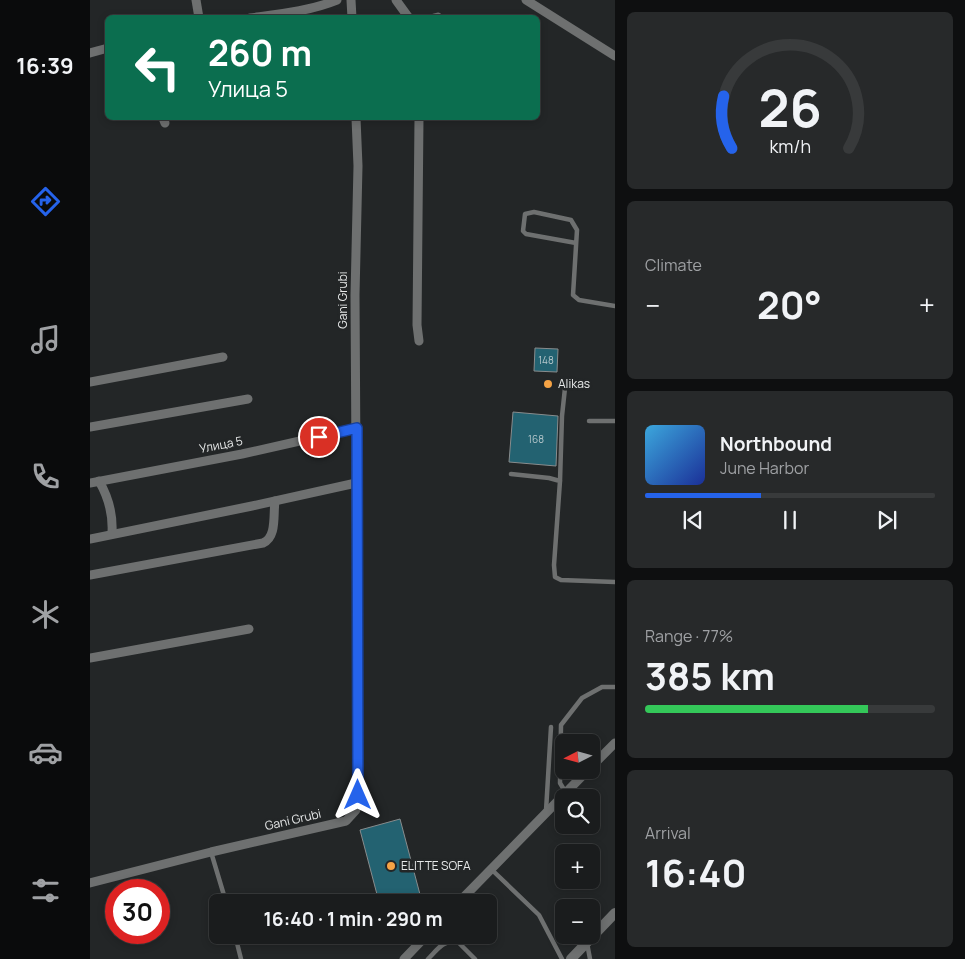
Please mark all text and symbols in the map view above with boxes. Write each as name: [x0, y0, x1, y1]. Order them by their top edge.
text: 260 m: [208, 29, 312, 77]
icon: left: [125, 35, 190, 100]
text: 16:39: [16, 51, 74, 81]
text: 26: [758, 72, 822, 143]
text: Улица 5: [208, 74, 288, 104]
text: km/h: [769, 134, 811, 158]
icon: directions: [28, 184, 63, 219]
text: Climate: [645, 254, 702, 276]
street label: Gani Grubi: [334, 271, 351, 329]
text: 20°: [757, 278, 822, 330]
text: −: [645, 286, 660, 324]
text: +: [919, 286, 935, 324]
icon: music: [28, 322, 63, 357]
house number: 148: [538, 353, 554, 367]
place label: Alikas: [558, 375, 590, 392]
marker: Alikas: [542, 378, 554, 390]
pin: [298, 416, 340, 458]
icon: arrive: [305, 423, 333, 451]
text: Northbound: [720, 431, 832, 457]
street label: Улица 5: [198, 432, 244, 457]
house number: 168: [528, 432, 544, 446]
text: June Harbor: [720, 457, 809, 479]
icon: phone: [28, 459, 63, 494]
icon: previous: [679, 506, 707, 534]
icon: pause: [776, 506, 804, 534]
icon: next: [873, 506, 901, 534]
icon: climate: [28, 597, 63, 632]
text: Range · 77%: [645, 625, 733, 647]
text: 385 km: [645, 649, 775, 701]
north arrow: [555, 734, 600, 779]
map controls: [555, 734, 600, 944]
icon: car: [28, 735, 63, 770]
position arrow: [331, 768, 383, 820]
button: search: [555, 789, 600, 834]
street label: Gani Grubi: [263, 805, 323, 834]
text: Arrival: [645, 822, 691, 844]
button: +: [555, 844, 600, 889]
text: 16:40: [645, 846, 746, 898]
place label: ELITTE SOFA: [401, 857, 471, 874]
marker: ELITTE SOFA: [385, 860, 397, 872]
icon: filters: [28, 873, 63, 908]
speed limit sign: 30: [105, 879, 170, 944]
button: −: [555, 899, 600, 944]
text: 16:40 · 1 min · 290 m: [264, 906, 442, 932]

